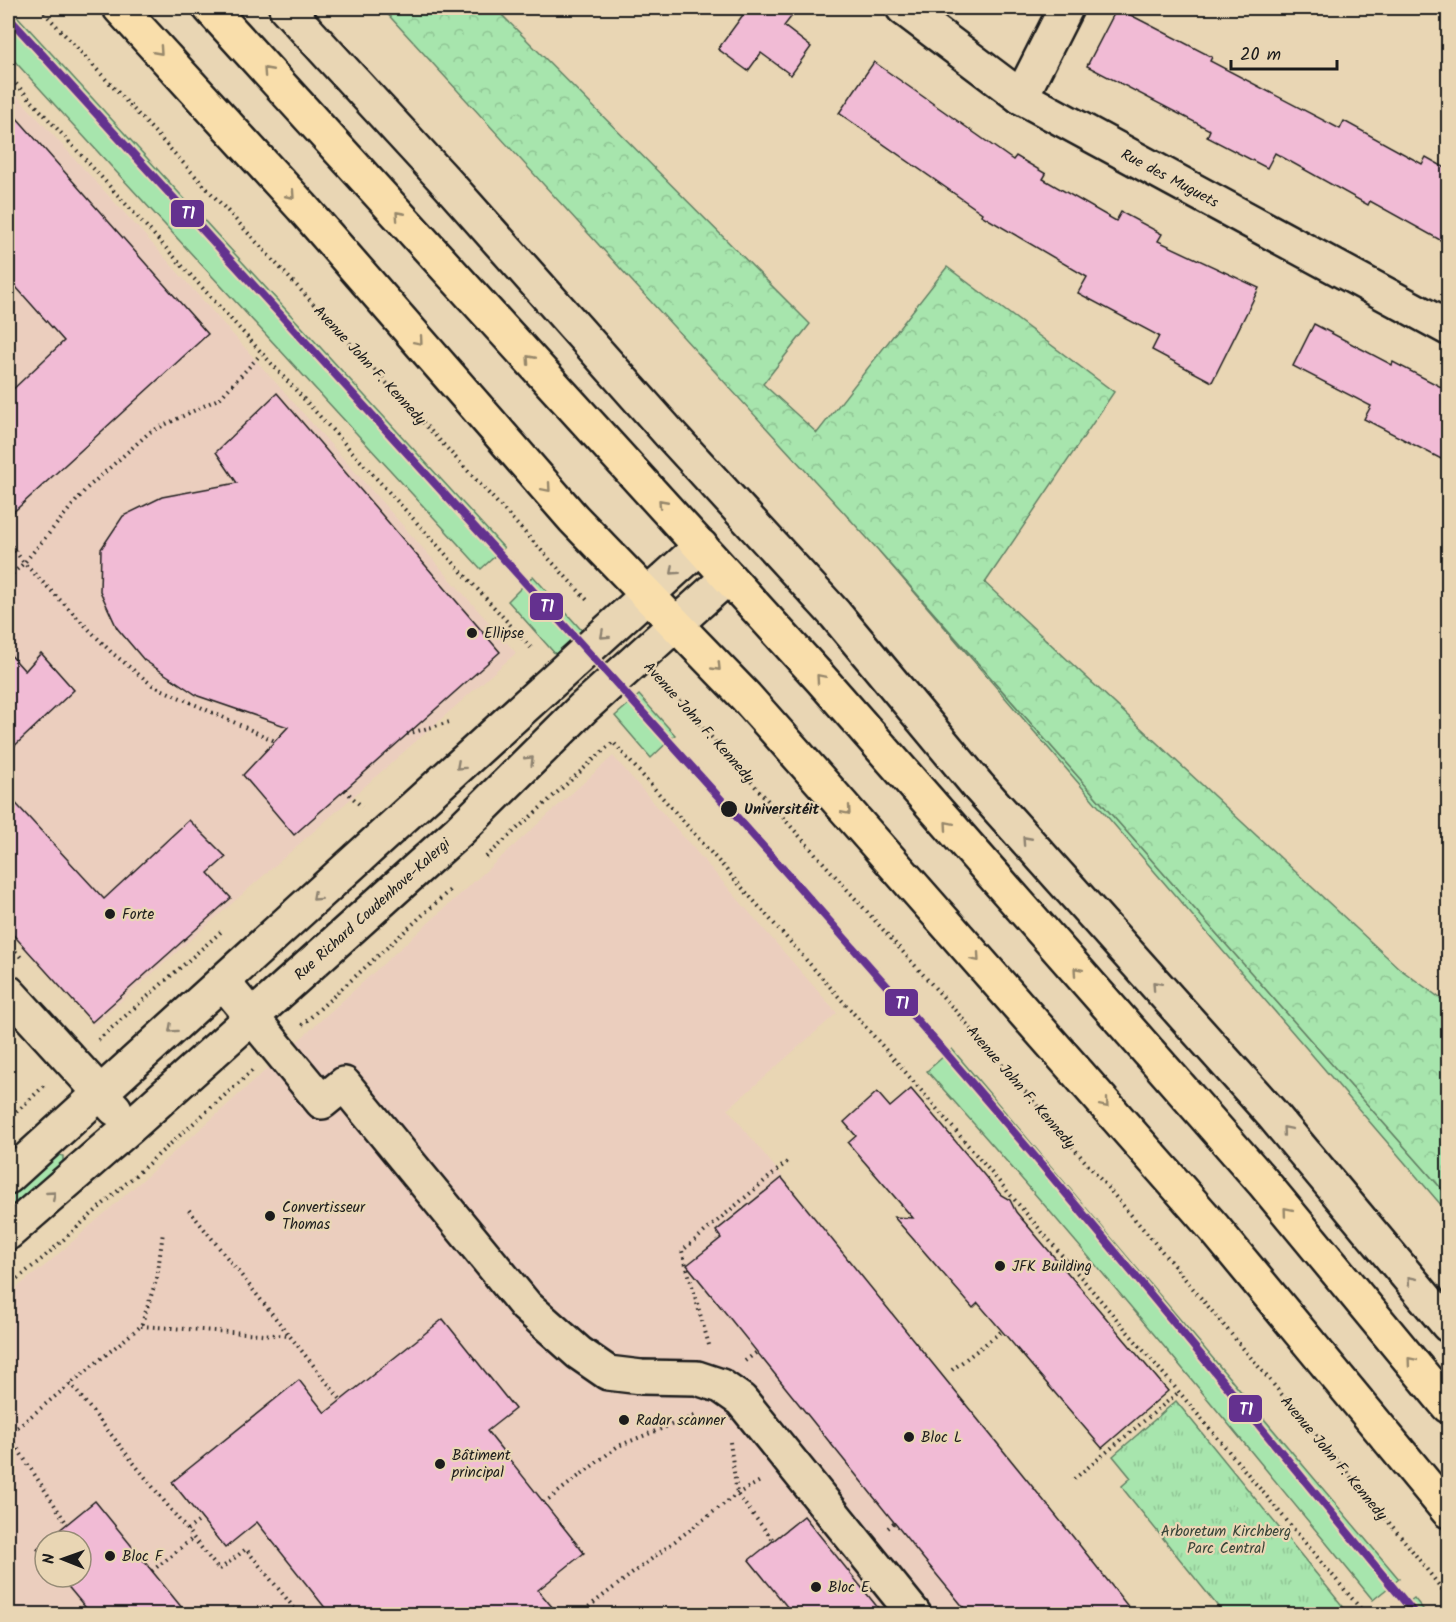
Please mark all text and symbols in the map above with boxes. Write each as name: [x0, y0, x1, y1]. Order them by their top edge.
scale bar: [1231, 33, 1338, 71]
text: 20 m: [1240, 41, 1281, 70]
one-way arrow: [152, 44, 163, 54]
one-way arrow: [263, 67, 274, 78]
street label: Rue des Muguets: [1116, 143, 1223, 215]
one-way arrow: [284, 188, 295, 198]
line badge: T1: [170, 199, 205, 228]
text: T1: [181, 202, 195, 227]
one-way arrow: [395, 211, 406, 222]
street label: Avenue John F. Kennedy: [307, 300, 432, 432]
one-way arrow: [412, 334, 423, 345]
one-way arrow: [526, 355, 537, 366]
one-way arrow: [540, 481, 551, 492]
one-way arrow: [658, 499, 669, 510]
one-way arrow: [670, 564, 681, 575]
line badge: T1: [529, 592, 564, 621]
text: T1: [540, 595, 554, 620]
place label: Ellipse: [484, 622, 524, 646]
marker: Ellipse: [465, 626, 479, 640]
one-way arrow: [600, 627, 611, 638]
street label: Avenue John F. Kennedy: [637, 657, 760, 789]
one-way arrow: [709, 659, 720, 670]
one-way arrow: [816, 674, 827, 685]
one-way arrow: [523, 757, 534, 768]
one-way arrow: [456, 759, 467, 770]
place label: Universitéit: [744, 798, 820, 822]
marker: Universitéit: [719, 799, 739, 819]
one-way arrow: [840, 804, 851, 815]
one-way arrow: [944, 821, 955, 832]
street label: Rue Richard Coudenhove-Kalergi: [289, 832, 457, 987]
one-way arrow: [1022, 836, 1033, 847]
one-way arrow: [312, 890, 323, 901]
place label: Forte: [122, 903, 154, 927]
marker: Forte: [103, 907, 117, 921]
one-way arrow: [969, 951, 980, 961]
one-way arrow: [1073, 967, 1084, 978]
one-way arrow: [1152, 981, 1163, 992]
line badge: T1: [884, 988, 919, 1017]
text: T1: [895, 992, 909, 1017]
one-way arrow: [168, 1021, 179, 1032]
street label: Avenue John F. Kennedy: [960, 1021, 1081, 1155]
one-way arrow: [1098, 1097, 1109, 1108]
one-way arrow: [1282, 1126, 1293, 1137]
one-way arrow: [45, 1191, 56, 1202]
place label: Convertisseur Thomas: [282, 1196, 366, 1237]
one-way arrow: [1283, 1207, 1294, 1218]
marker: Convertisseur Thomas: [263, 1209, 277, 1223]
place label: JFK Building: [1012, 1255, 1092, 1279]
marker: JFK Building: [993, 1259, 1007, 1273]
one-way arrow: [1407, 1276, 1418, 1287]
one-way arrow: [1407, 1357, 1418, 1368]
street label: Avenue John F. Kennedy: [1274, 1391, 1393, 1527]
line badge: T1: [1228, 1394, 1263, 1423]
text: T1: [1239, 1398, 1253, 1423]
place label: Radar scanner: [636, 1409, 726, 1433]
marker: Radar scanner: [617, 1413, 631, 1427]
place label: Bloc L: [921, 1426, 962, 1450]
marker: Bloc L: [902, 1430, 916, 1444]
place label: Bâtiment principal: [451, 1444, 511, 1485]
marker: Bâtiment principal: [433, 1457, 447, 1471]
park label: Arboretum Kirchberg Parc Central: [1161, 1520, 1291, 1561]
north arrow: [33, 1529, 93, 1589]
place label: Bloc F: [122, 1545, 164, 1569]
marker: Bloc F: [103, 1549, 117, 1563]
text: N: [37, 1553, 62, 1564]
place label: Bloc E: [828, 1576, 871, 1600]
marker: Bloc E: [809, 1580, 823, 1594]

